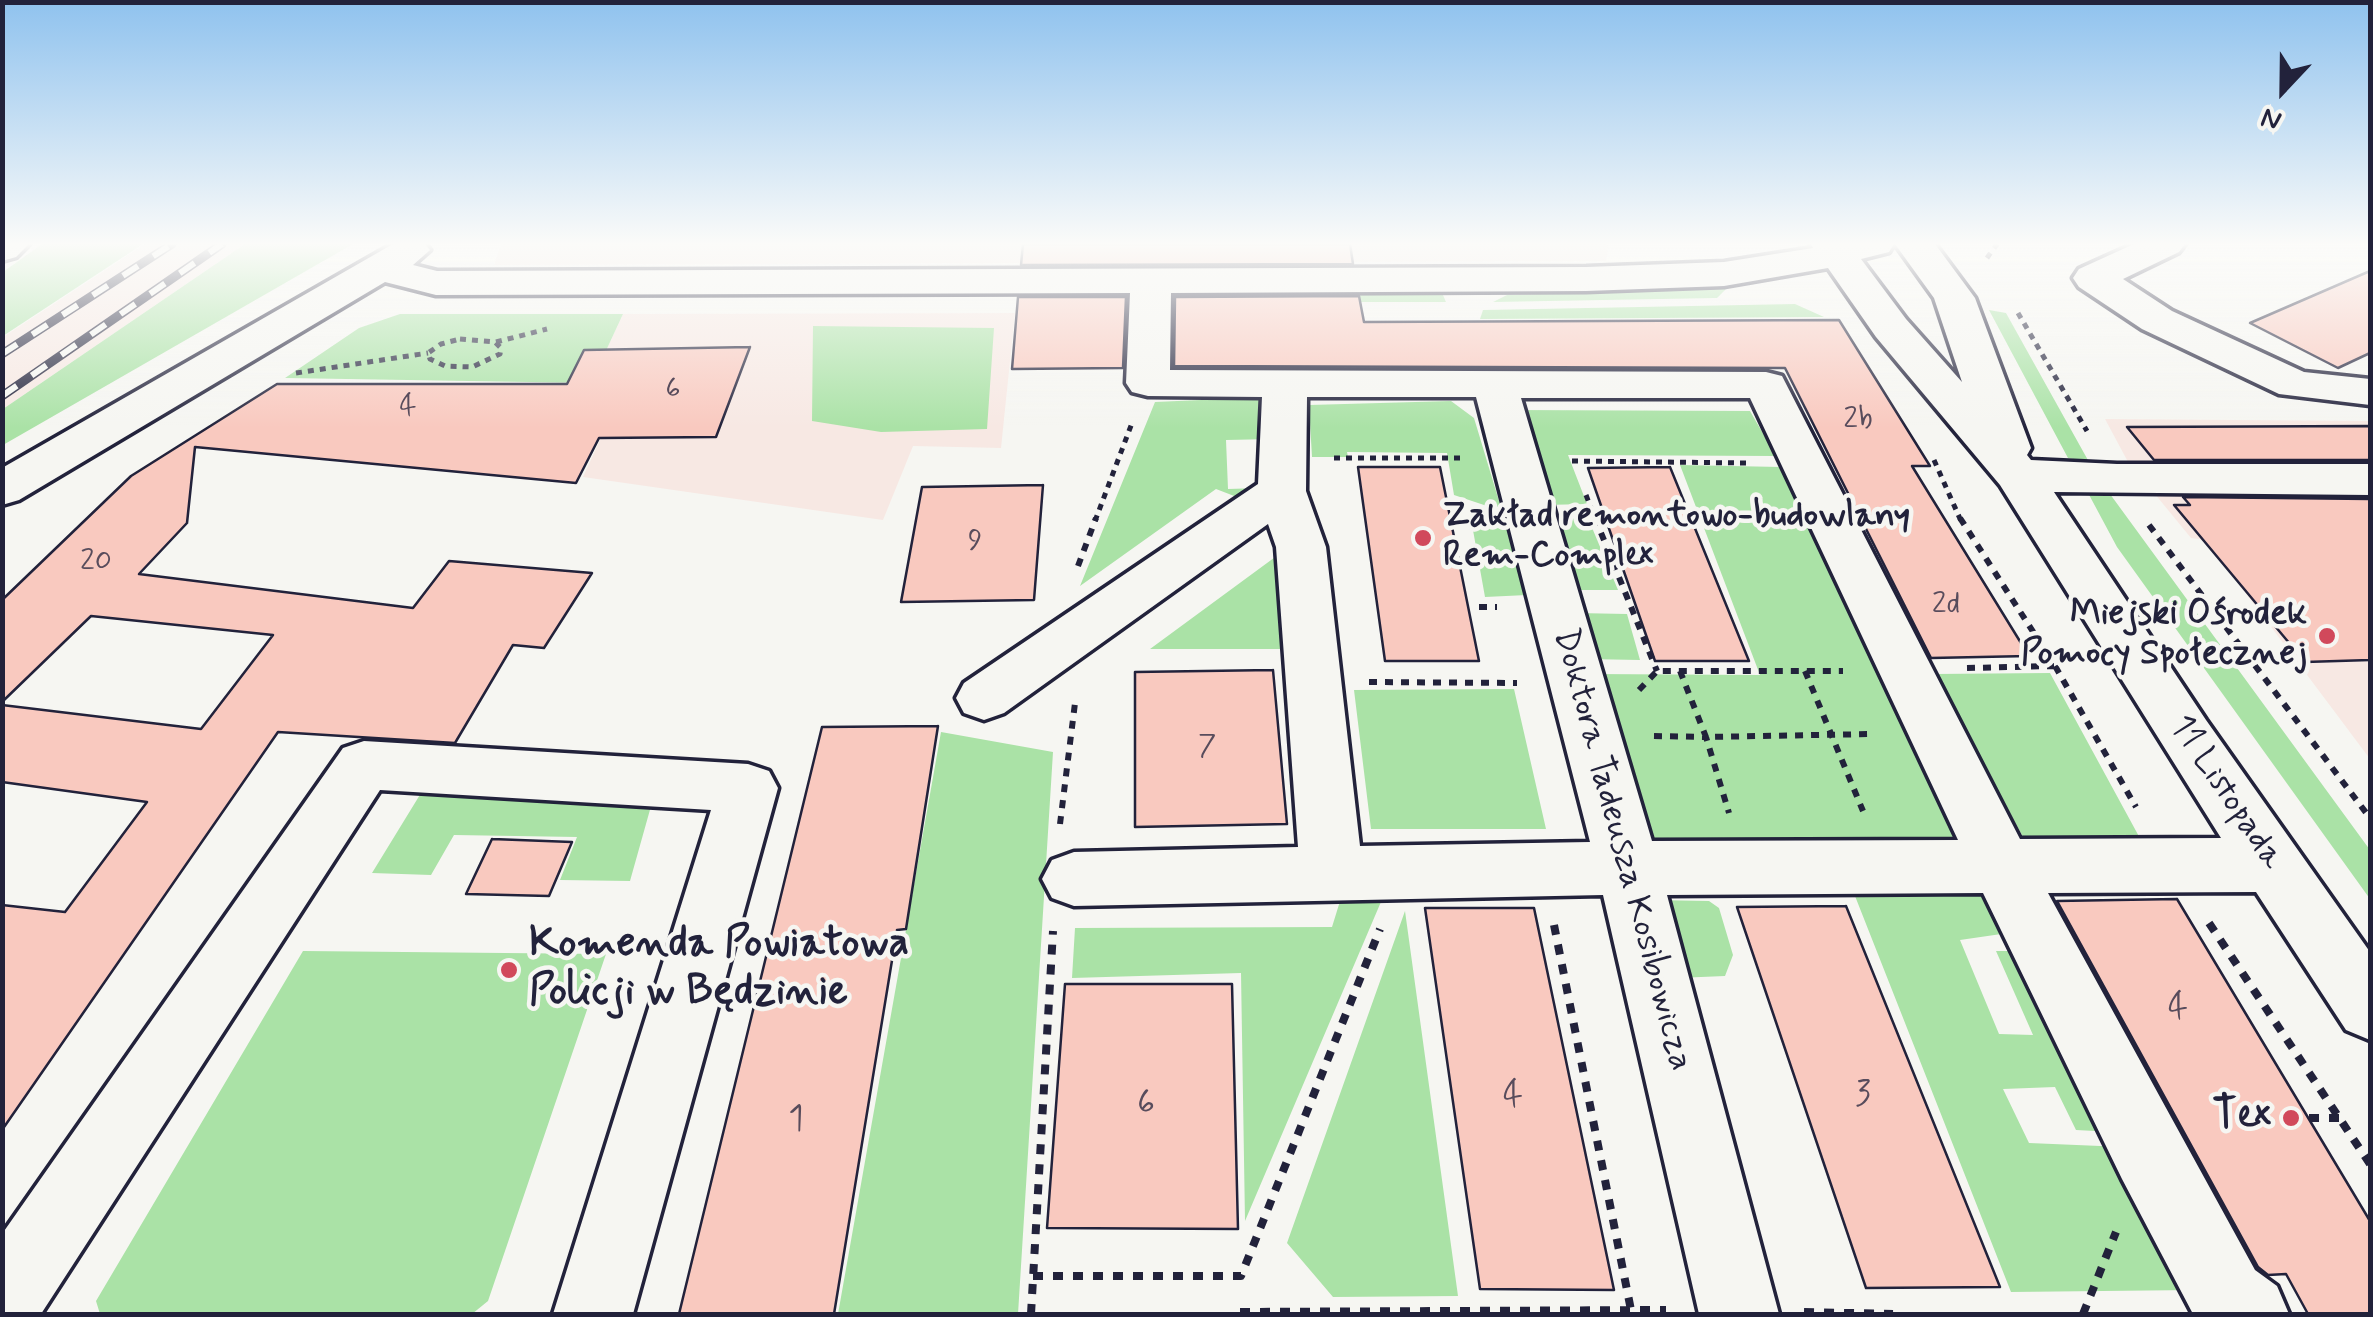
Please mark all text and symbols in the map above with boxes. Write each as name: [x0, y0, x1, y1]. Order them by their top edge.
north arrow: [2233, 40, 2333, 140]
text: N: [2256, 98, 2287, 139]
house number: 6: [665, 373, 681, 409]
house number: 4: [399, 390, 417, 426]
house number: 2b: [1843, 403, 1873, 439]
place label: Zakład remontowo-budowlany Rem-Complex: [1443, 497, 1910, 579]
house number: 9: [968, 525, 982, 561]
marker: Zakład remontowo-budowlany Rem-Complex: [1412, 527, 1434, 549]
house number: 20: [80, 545, 112, 581]
house number: 2d: [1932, 588, 1960, 624]
place label: Miejski Ośrodek Pomocy Społecznej: [2021, 595, 2307, 677]
street label: Doktora Tadeusza Kosibowicza: [1542, 624, 1700, 1076]
marker: Miejski Ośrodek Pomocy Społecznej: [2316, 625, 2338, 647]
street label: 11 Listopada: [2158, 708, 2292, 878]
house number: 7: [1198, 730, 1216, 766]
place label: Komenda Powiatowa Policji w Będzinie: [529, 921, 909, 1019]
marker: Komenda Powiatowa Policji w Będzinie: [498, 959, 520, 981]
house number: 4: [2168, 989, 2188, 1031]
house number: 3: [1855, 1076, 1871, 1118]
house number: 4: [1503, 1077, 1523, 1119]
house number: 6: [1137, 1085, 1155, 1127]
place label: Tex: [2213, 1093, 2271, 1143]
house number: 1: [788, 1101, 804, 1143]
marker: Tex: [2280, 1107, 2302, 1129]

